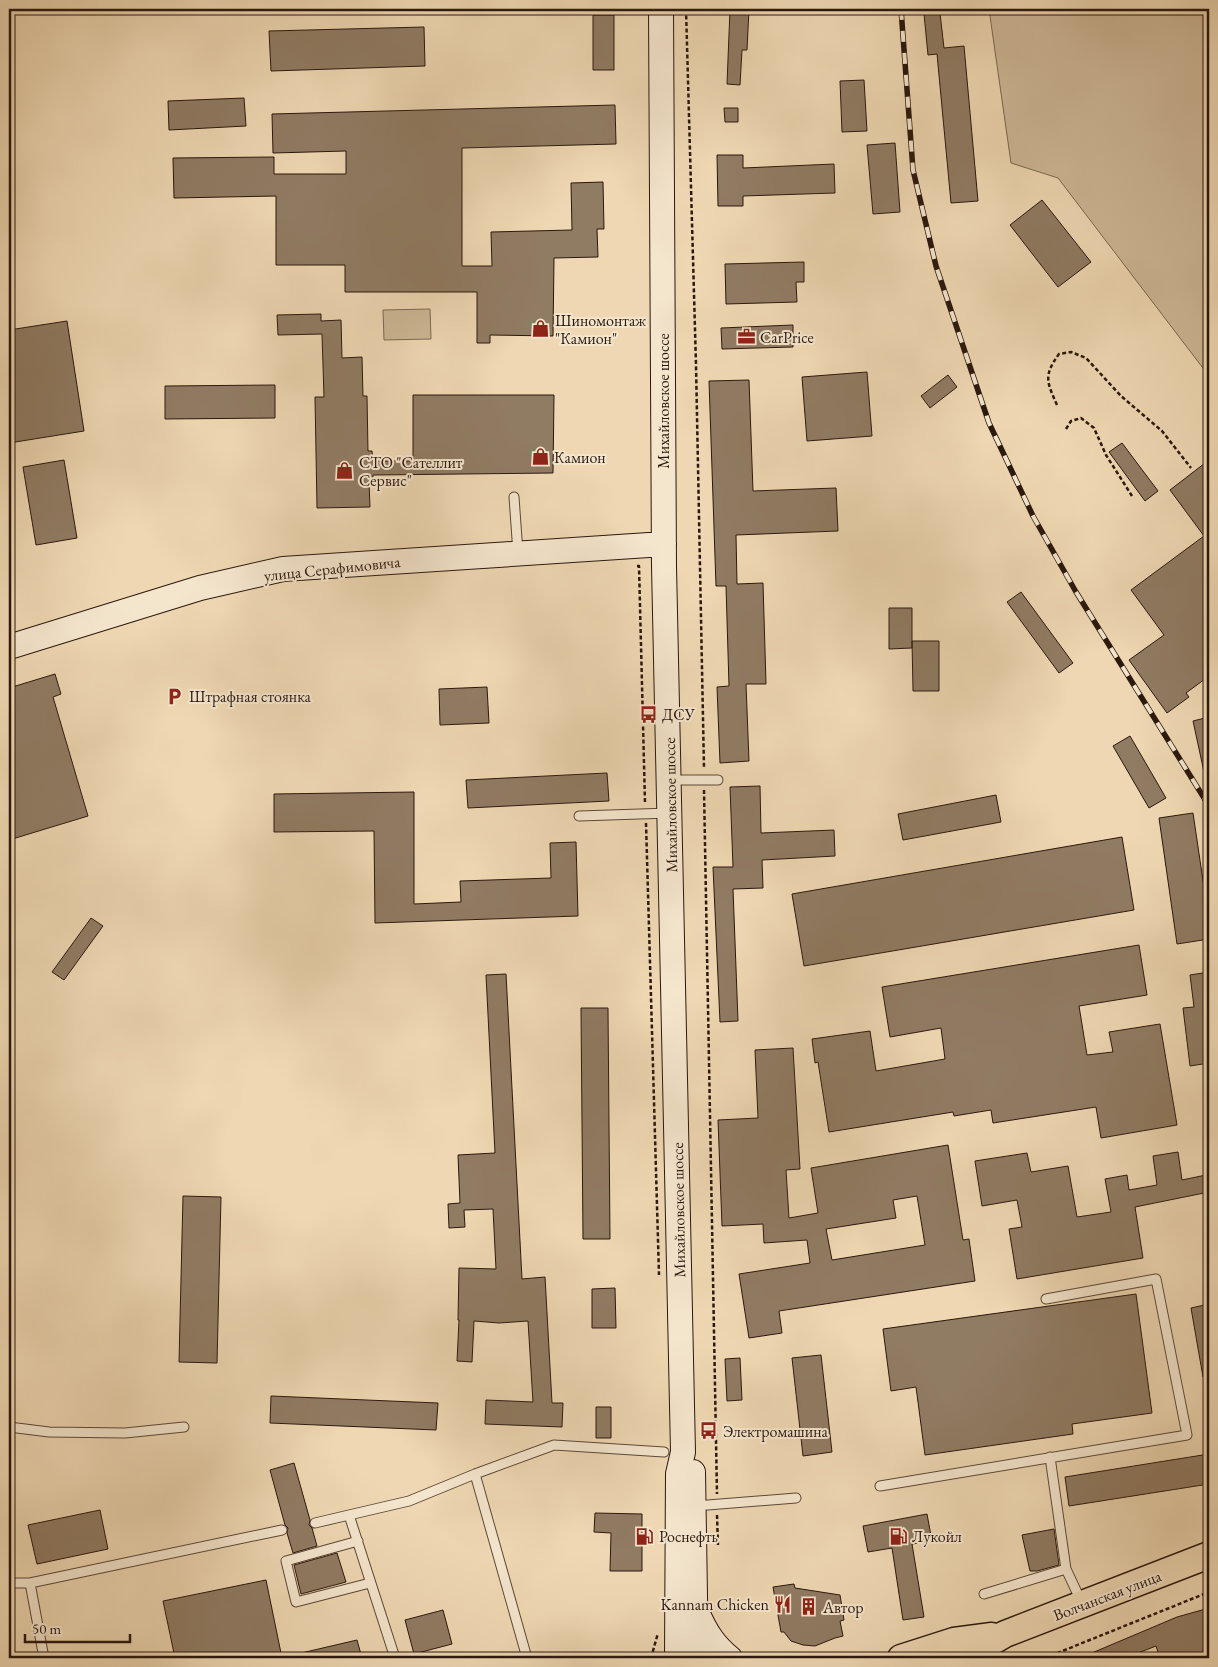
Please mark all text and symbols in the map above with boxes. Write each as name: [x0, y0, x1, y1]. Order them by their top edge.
place label: Шиномонтаж "Камион": [555, 310, 646, 349]
shop icon: Шиномонтаж "Камион": [531, 319, 551, 339]
office icon: CarPrice: [736, 327, 756, 347]
place label: CarPrice: [760, 327, 814, 348]
street label: Михайловское шоссе: [653, 333, 674, 469]
shop icon: Камион: [530, 447, 550, 467]
place label: Камион: [554, 447, 606, 468]
place label: СТО "Сателлит Сервис": [359, 452, 463, 491]
shop icon: СТО "Сателлит Сервис": [335, 461, 355, 481]
street label: улица Серафимовича: [263, 551, 402, 586]
parking icon: Штрафная стоянка: [165, 686, 185, 706]
place label: Штрафная стоянка: [189, 686, 312, 707]
bus stop icon: ДСУ: [638, 704, 658, 724]
place label: ДСУ: [662, 704, 696, 725]
street label: Михайловское шоссе: [659, 737, 682, 873]
street label: Михайловское шоссе: [667, 1142, 690, 1278]
bus stop icon: Электромашина: [699, 1421, 719, 1441]
place label: Электромашина: [723, 1421, 828, 1442]
fuel station icon: Роснефть: [635, 1526, 655, 1546]
place label: Роснефть: [659, 1526, 718, 1547]
fuel station icon: Лукойл: [888, 1526, 908, 1546]
place label: Лукойл: [912, 1526, 962, 1547]
street label: Волчанская улица: [1050, 1565, 1165, 1626]
place label: Kannam Chicken: [661, 1594, 770, 1615]
restaurant icon: Kannam Chicken: [773, 1594, 793, 1614]
building icon: Автор: [799, 1597, 819, 1617]
place label: Автор: [822, 1597, 864, 1618]
scale bar: [25, 1612, 130, 1644]
text: 50 m: [32, 1619, 61, 1638]

